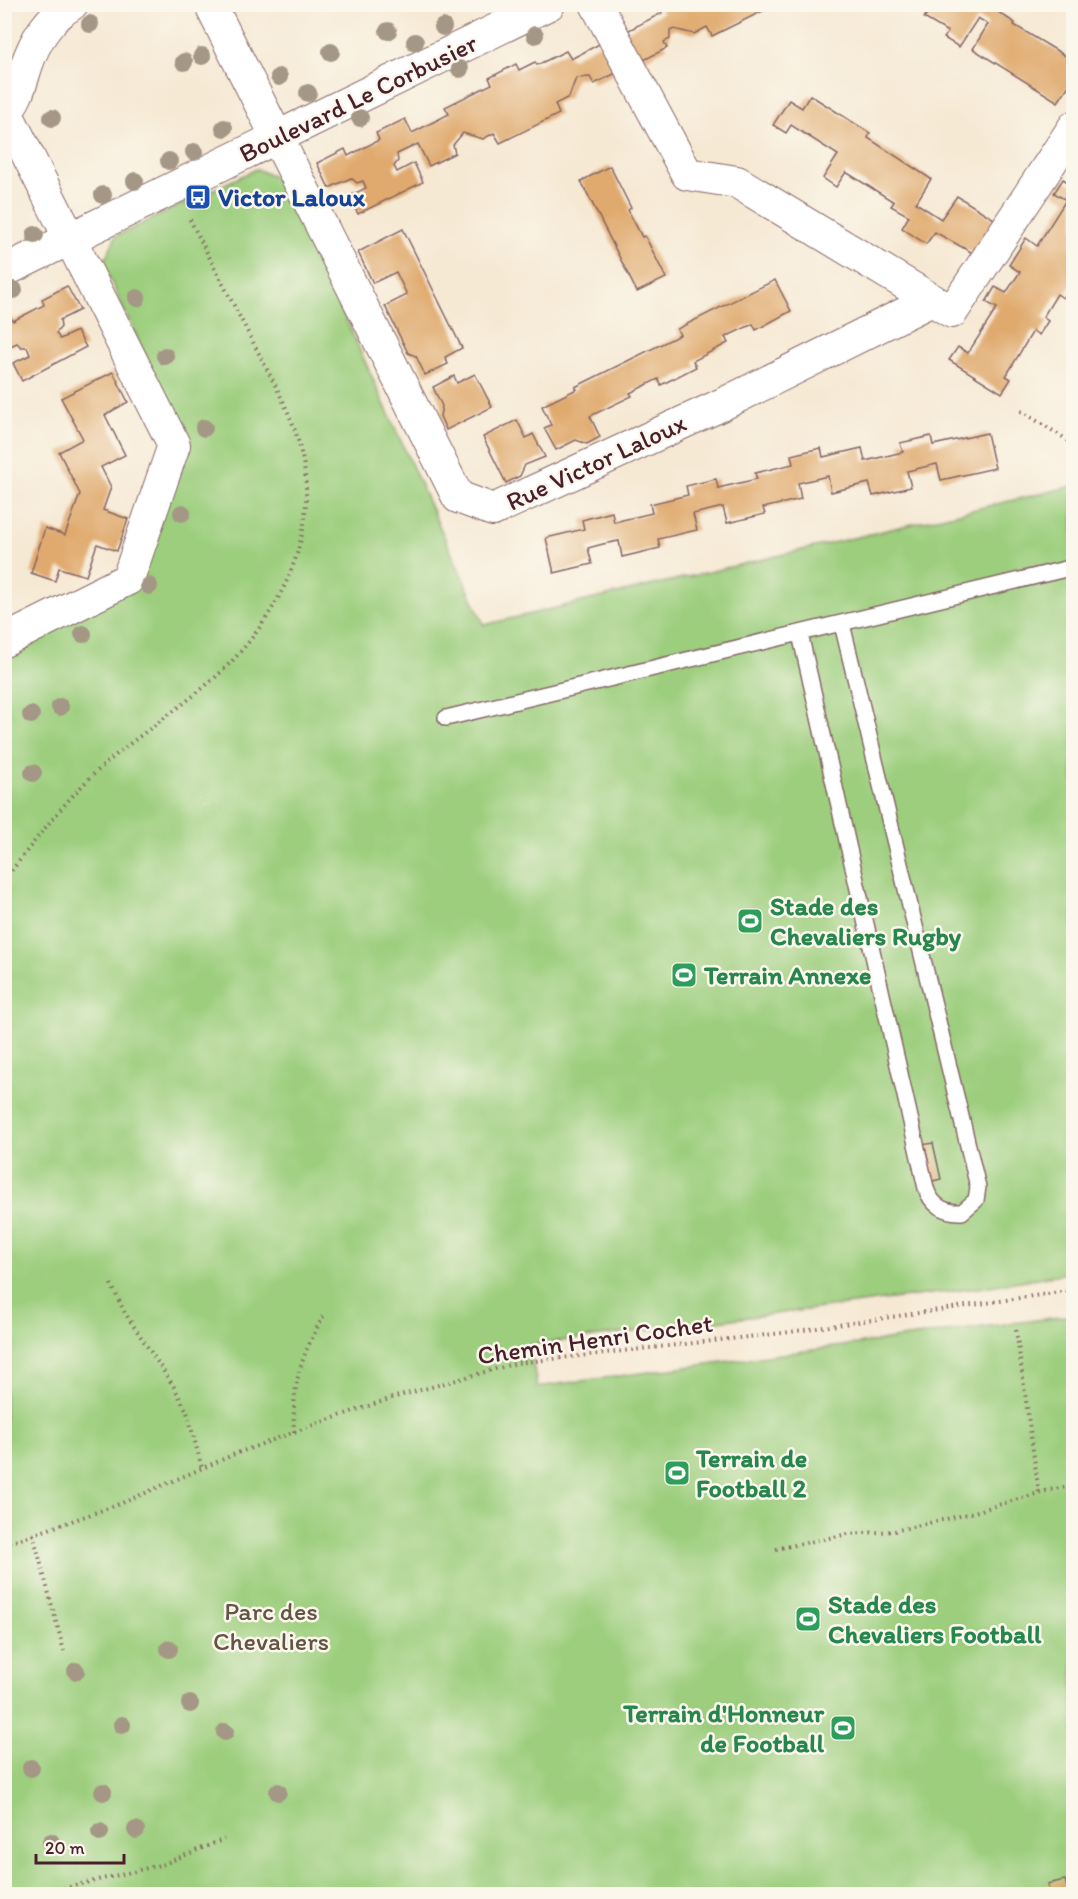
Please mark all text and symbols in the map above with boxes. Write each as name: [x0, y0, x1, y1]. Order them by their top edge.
street label: Boulevard Le Corbusier: [234, 26, 483, 170]
place label: Victor Laloux: [218, 181, 366, 213]
bus stop icon: Victor Laloux: [183, 182, 213, 212]
street label: Rue Victor Laloux: [501, 406, 691, 518]
place label: Stade des Chevaliers Rugby: [770, 890, 962, 952]
sports icon: Stade des Chevaliers Rugby: [735, 906, 765, 936]
place label: Terrain Annexe: [703, 959, 871, 991]
sports icon: Terrain Annexe: [669, 960, 699, 990]
street label: Chemin Henri Cochet: [475, 1307, 715, 1371]
place label: Terrain de Football 2: [695, 1442, 807, 1504]
sports icon: Terrain de Football 2: [662, 1458, 692, 1488]
place label: Stade des Chevaliers Football: [828, 1588, 1042, 1650]
park label: Parc des Chevaliers: [213, 1595, 329, 1657]
sports icon: Stade des Chevaliers Football: [793, 1604, 823, 1634]
place label: Terrain d'Honneur de Football: [622, 1697, 825, 1759]
sports icon: Terrain d'Honneur de Football: [828, 1713, 858, 1743]
scale bar: [36, 1827, 124, 1865]
text: 20 m: [45, 1837, 85, 1859]

